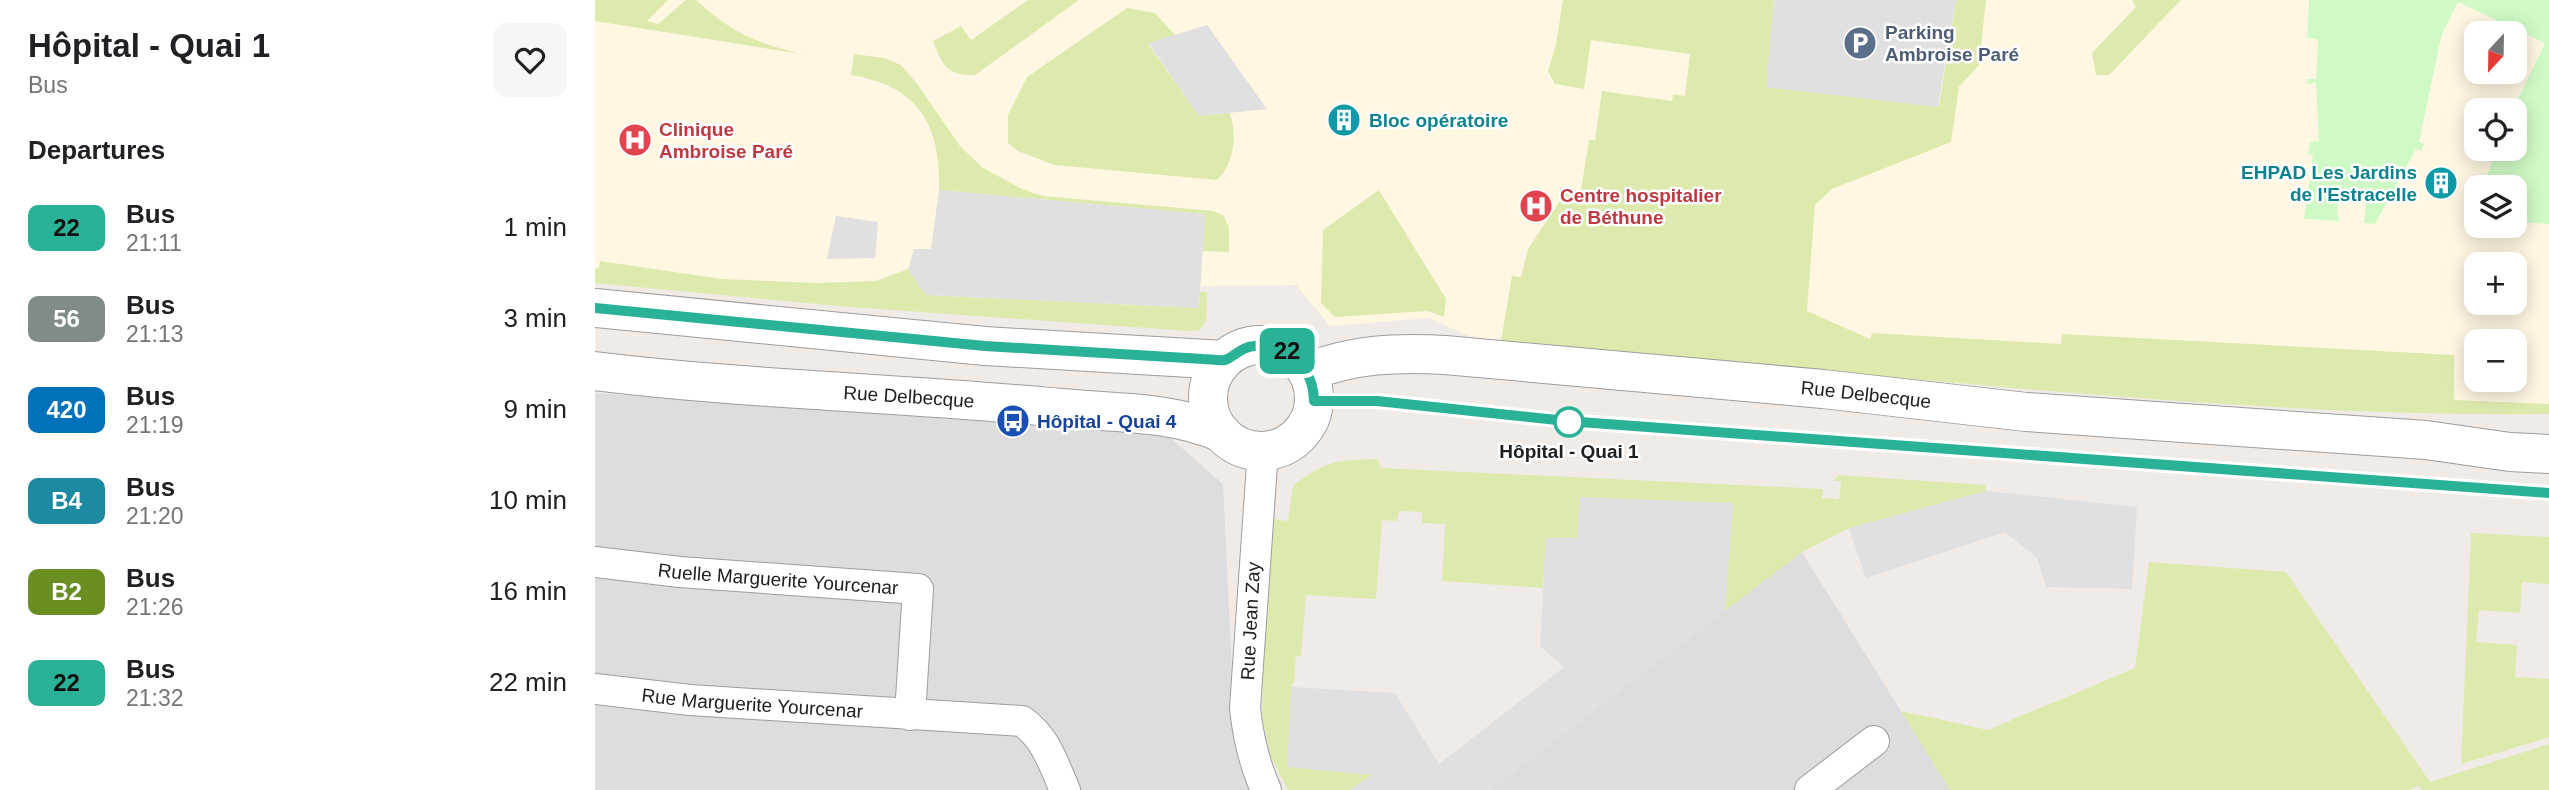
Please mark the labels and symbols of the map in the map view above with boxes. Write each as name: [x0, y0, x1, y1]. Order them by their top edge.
north arrow: [2464, 21, 2527, 84]
place label: Parking Ambroise Paré: [1885, 22, 2019, 65]
parking icon: Parking Ambroise Paré: [1841, 24, 1879, 62]
building icon: Bloc opératoire: [1325, 101, 1363, 139]
place label: Bloc opératoire: [1369, 110, 1508, 131]
place label: Clinique Ambroise Paré: [659, 119, 793, 162]
hospital icon: Clinique Ambroise Paré: [616, 121, 654, 159]
place label: EHPAD Les Jardins de l'Estracelle: [2241, 162, 2417, 205]
building icon: EHPAD Les Jardins de l'Estracelle: [2422, 164, 2460, 202]
place label: Centre hospitalier de Béthune: [1560, 185, 1722, 228]
hospital icon: Centre hospitalier de Béthune: [1517, 187, 1555, 225]
line badge: 22: [1255, 328, 1319, 374]
street label: Rue Delbecque: [1800, 377, 1932, 412]
street label: Rue Delbecque: [843, 382, 975, 412]
bus stop icon: Hôpital - Quai 4: [994, 402, 1032, 440]
marker: Hôpital - Quai 1: [1554, 407, 1584, 437]
place label: Hôpital - Quai 4: [1037, 411, 1177, 432]
place label: Hôpital - Quai 1: [1499, 441, 1639, 462]
street label: Ruelle Marguerite Yourcenar: [657, 559, 900, 599]
street label: Rue Jean Zay: [1237, 561, 1264, 681]
street label: Rue Marguerite Yourcenar: [640, 684, 864, 722]

